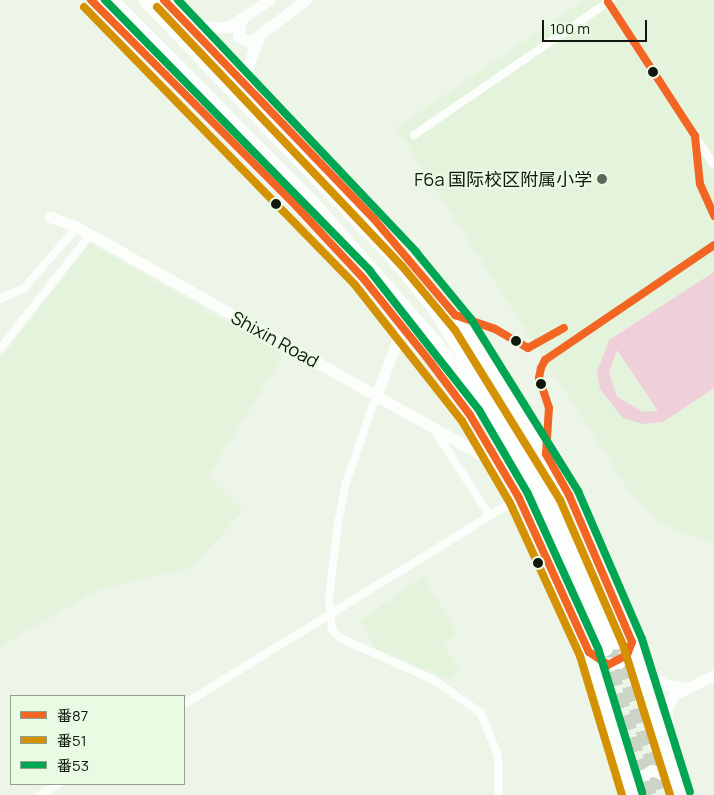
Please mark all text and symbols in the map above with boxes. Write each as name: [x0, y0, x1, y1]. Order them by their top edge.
scale bar: [544, 10, 649, 42]
text: 100 m: [550, 18, 590, 39]
unlabelled marker: [648, 67, 658, 77]
place label: F6a 国际校区附属小学: [414, 168, 592, 190]
marker: F6a 国际校区附属小学: [596, 173, 608, 185]
unlabelled marker: [271, 199, 281, 209]
street label: Shixin Road: [228, 306, 322, 372]
unlabelled marker: [511, 336, 521, 346]
unlabelled marker: [536, 379, 546, 389]
unlabelled marker: [533, 558, 543, 568]
legend: [10, 695, 185, 785]
text: 番87: [57, 705, 88, 726]
text: 番51: [57, 730, 87, 751]
text: 番53: [57, 755, 89, 776]

